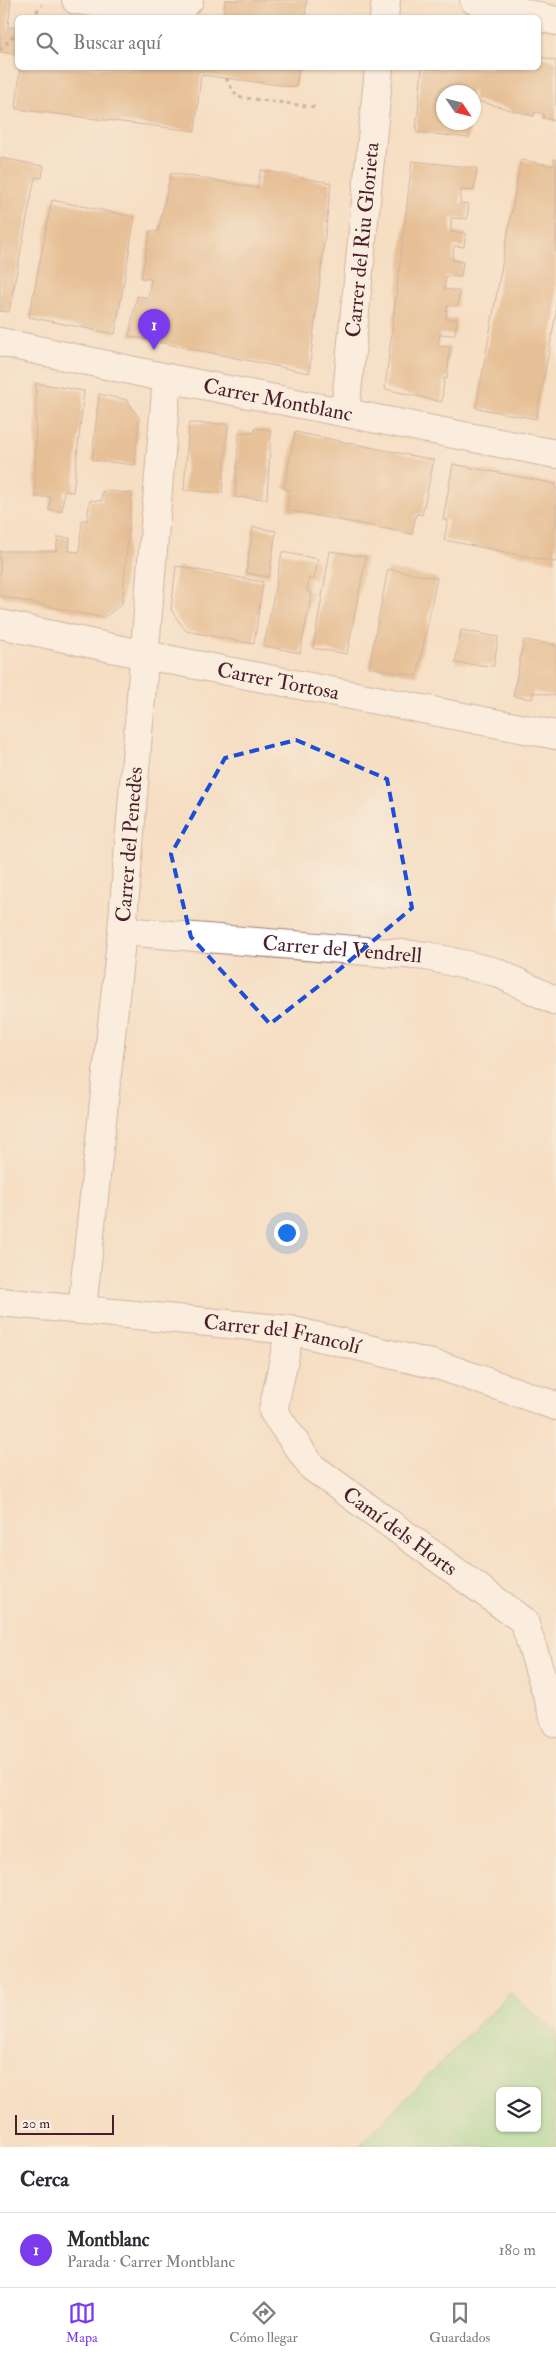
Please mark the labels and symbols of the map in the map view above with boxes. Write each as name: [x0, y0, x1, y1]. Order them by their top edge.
north arrow: [436, 85, 481, 130]
street label: Carrer del Riu Glorieta: [340, 141, 386, 339]
pin: 1: [138, 309, 170, 350]
street label: Carrer Montblanc: [201, 372, 355, 428]
street label: Carrer Tortosa: [215, 656, 342, 707]
street label: Carrer del Penedès: [110, 766, 149, 923]
street label: Carrer del Vendrell: [261, 930, 424, 970]
your location: [274, 1220, 300, 1246]
street label: Carrer del Francolí: [202, 1309, 364, 1361]
street label: Camí dels Horts: [337, 1481, 463, 1582]
scale bar: [15, 2112, 114, 2135]

